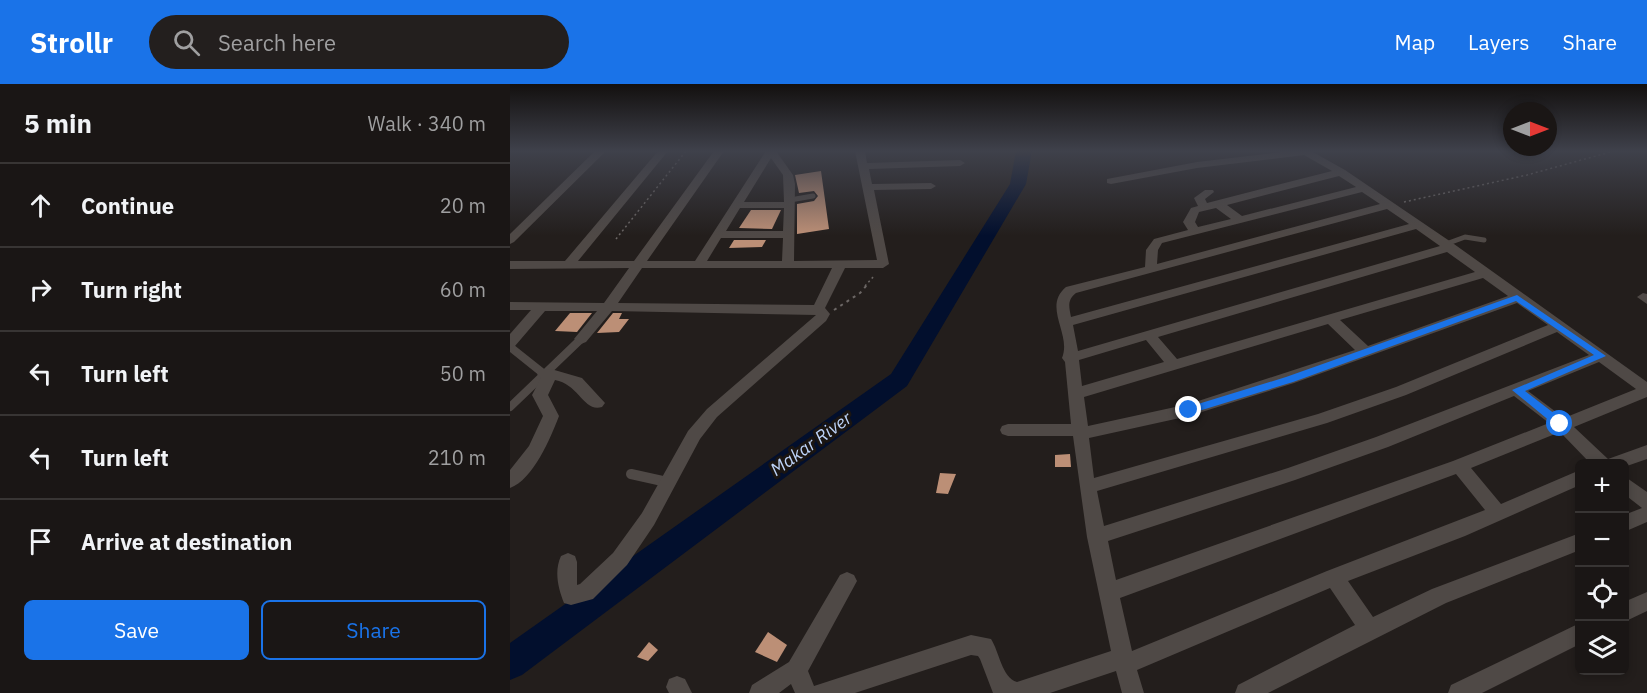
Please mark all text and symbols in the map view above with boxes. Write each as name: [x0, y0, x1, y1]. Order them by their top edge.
search box: [149, 15, 569, 69]
text: Strollr: [30, 24, 113, 61]
icon: search: [170, 26, 203, 59]
text: Search here: [218, 28, 336, 57]
text: Map: [1395, 28, 1435, 56]
text: Layers: [1468, 28, 1530, 56]
text: Share: [1563, 28, 1617, 56]
north arrow: [1503, 102, 1557, 156]
text: 5 min: [24, 106, 92, 140]
text: Walk · 340 m: [368, 110, 486, 137]
icon: ahead: [24, 189, 57, 222]
text: Continue: [81, 191, 174, 220]
text: 20 m: [440, 192, 486, 219]
icon: right: [24, 273, 57, 306]
text: Turn right: [81, 275, 182, 304]
text: 60 m: [440, 276, 486, 303]
icon: left: [24, 357, 57, 390]
text: Turn left: [81, 359, 169, 388]
text: 50 m: [440, 360, 486, 387]
route end: [1175, 396, 1201, 422]
water label: Makar River: [765, 406, 856, 481]
route start: [1546, 410, 1572, 436]
icon: left: [24, 441, 57, 474]
text: Turn left: [81, 443, 169, 472]
text: 210 m: [428, 444, 486, 471]
map controls: [1575, 459, 1629, 675]
button: +: [1575, 459, 1629, 513]
button: −: [1575, 513, 1629, 567]
icon: arrive: [24, 525, 57, 558]
text: Arrive at destination: [81, 527, 292, 556]
button: locate: [1575, 567, 1629, 621]
button: Save: [24, 600, 249, 660]
button: Share: [261, 600, 486, 660]
button: layers: [1575, 621, 1629, 675]

